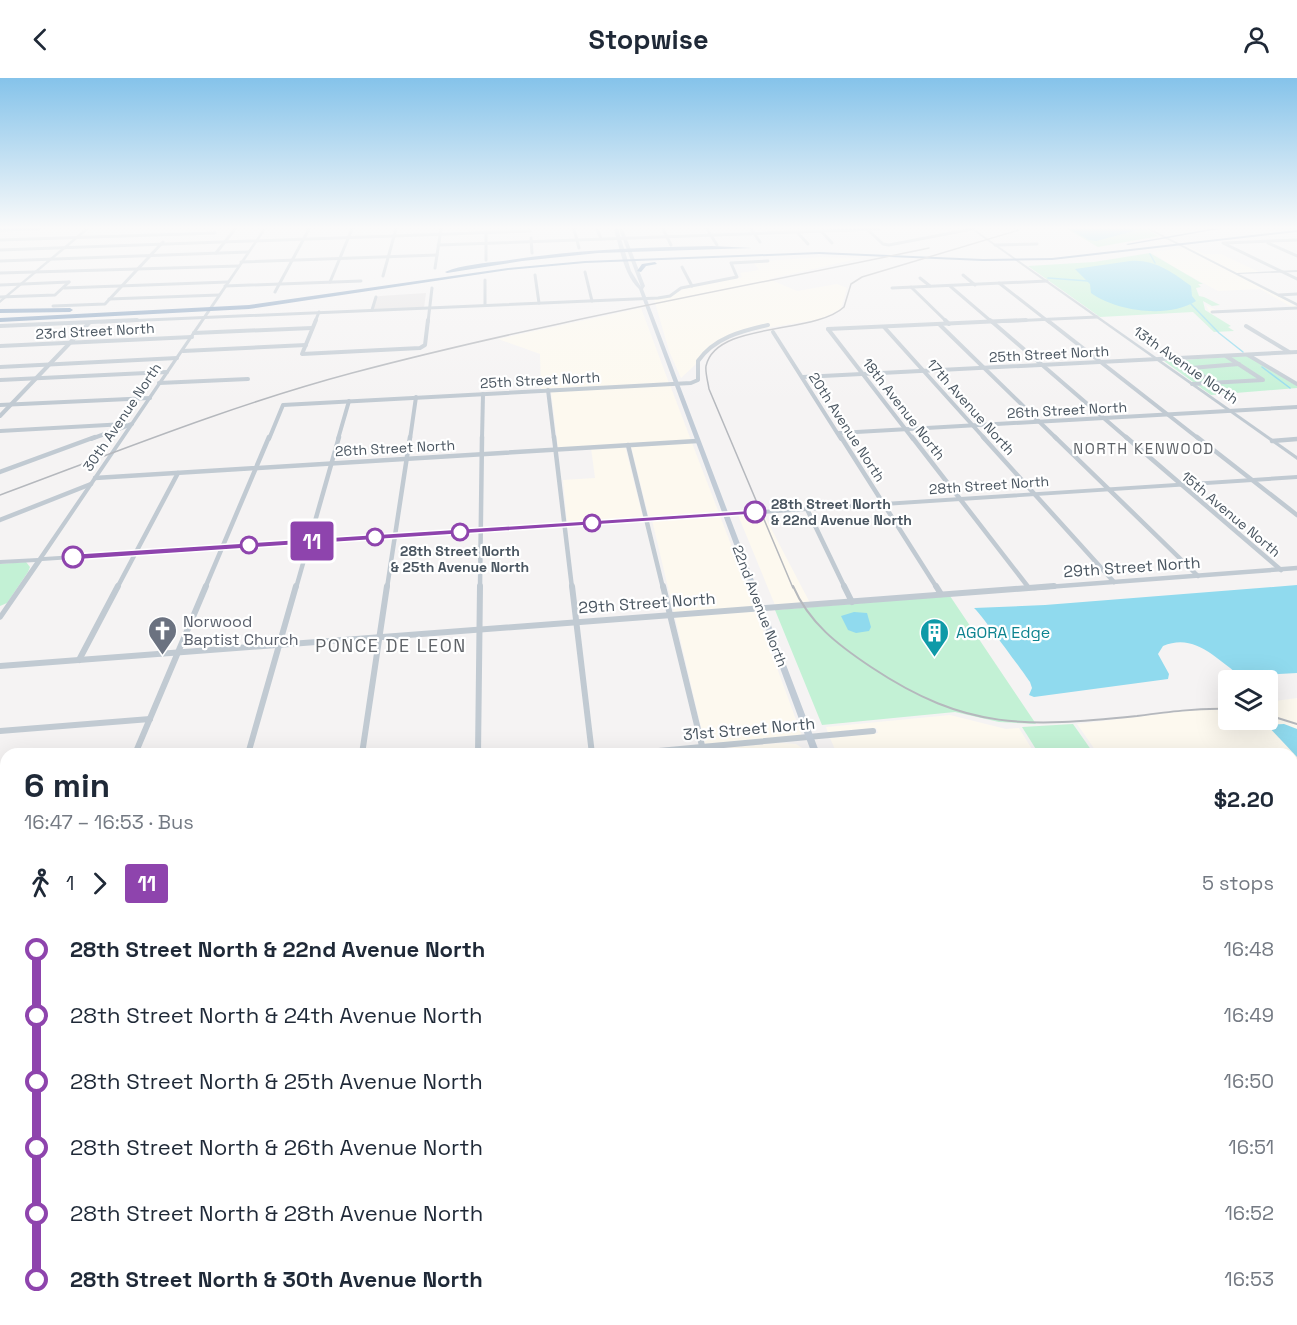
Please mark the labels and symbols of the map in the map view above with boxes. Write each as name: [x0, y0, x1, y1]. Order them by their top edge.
street label: 23rd Street North: [35, 319, 155, 343]
street label: 13th Avenue North: [1130, 322, 1242, 408]
street label: 25th Street North: [989, 342, 1109, 366]
street label: 18th Avenue North: [859, 354, 949, 464]
street label: 17th Avenue North: [923, 355, 1019, 459]
street label: 30th Avenue North: [79, 359, 165, 475]
street label: 25th Street North: [480, 368, 600, 392]
street label: 20th Avenue North: [805, 369, 889, 485]
street label: 26th Street North: [1006, 398, 1128, 422]
street label: 26th Street North: [334, 436, 456, 460]
district label: NORTH KENWOOD: [1073, 439, 1215, 458]
street label: 15th Avenue North: [1178, 467, 1284, 561]
street label: 28th Street North: [928, 472, 1050, 498]
place label: 28th Street North & 22nd Avenue North: [771, 495, 912, 529]
marker: 28th Street North & 22nd Avenue North: [744, 501, 766, 523]
unlabelled marker: [583, 514, 601, 532]
line badge: 11: [285, 522, 339, 560]
marker: 28th Street North & 25th Avenue North: [451, 523, 469, 541]
unlabelled marker: [366, 528, 384, 546]
unlabelled marker: [240, 536, 258, 554]
place label: 28th Street North & 25th Avenue North: [391, 542, 529, 576]
street label: 22nd Avenue North: [728, 542, 792, 670]
unlabelled marker: [62, 546, 84, 568]
street label: 29th Street North: [1063, 552, 1201, 582]
street label: 29th Street North: [578, 588, 716, 618]
place label: Norwood Baptist Church: [183, 611, 299, 650]
church icon: Norwood Baptist Church: [146, 614, 178, 656]
building icon: AGORA Edge: [919, 616, 951, 658]
place label: AGORA Edge: [956, 622, 1050, 643]
district label: PONCE DE LEON: [315, 634, 467, 657]
street label: 31st Street North: [682, 713, 816, 745]

